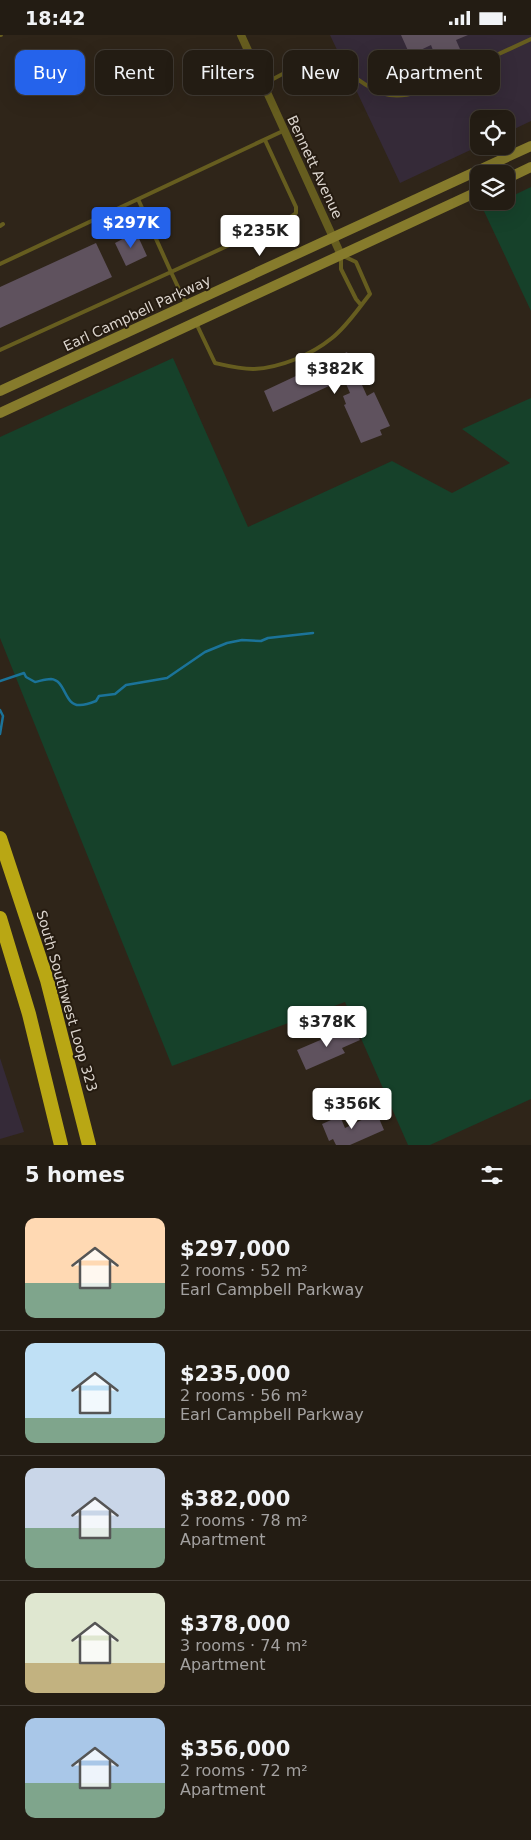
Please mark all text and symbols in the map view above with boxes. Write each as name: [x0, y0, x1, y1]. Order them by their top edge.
text: 18:42: [25, 7, 85, 29]
chip: Buy: [15, 50, 85, 95]
chip: Rent: [95, 50, 173, 95]
chip: Filters: [183, 50, 273, 95]
chip: New: [283, 50, 358, 95]
chip: Apartment: [368, 50, 500, 95]
map controls: [470, 110, 515, 210]
button: locate: [470, 110, 515, 155]
street label: Bennett Avenue: [284, 113, 346, 221]
button: layers: [470, 165, 515, 210]
pin: $297K: [96, 207, 166, 249]
text: $297K: [103, 213, 159, 232]
pin: $235K: [225, 215, 295, 257]
text: $235K: [232, 221, 288, 240]
street label: Earl Campbell Parkway: [61, 272, 213, 354]
pin: $382K: [300, 353, 370, 395]
text: $382K: [307, 359, 363, 378]
street label: South Southwest Loop 323: [33, 908, 101, 1094]
pin: $378K: [292, 1005, 362, 1048]
text: $378K: [299, 1012, 355, 1031]
pin: $356K: [317, 1087, 387, 1130]
text: $356K: [324, 1094, 380, 1113]
icon: filters: [478, 1161, 506, 1189]
text: 5 homes: [25, 1163, 125, 1187]
text: $297,000: [180, 1237, 290, 1261]
icon: home: [65, 1238, 125, 1298]
text: 2 rooms · 52 m²: [180, 1261, 308, 1280]
text: Earl Campbell Parkway: [180, 1280, 364, 1299]
text: $235,000: [180, 1362, 290, 1386]
icon: home: [65, 1363, 125, 1423]
text: 2 rooms · 56 m²: [180, 1386, 308, 1405]
text: Earl Campbell Parkway: [180, 1405, 364, 1424]
text: $382,000: [180, 1487, 290, 1511]
icon: home: [65, 1488, 125, 1548]
text: 2 rooms · 78 m²: [180, 1511, 308, 1530]
text: Apartment: [180, 1530, 266, 1549]
text: $378,000: [180, 1612, 290, 1636]
icon: home: [65, 1613, 125, 1673]
text: 3 rooms · 74 m²: [180, 1636, 308, 1655]
text: Apartment: [180, 1655, 266, 1674]
text: $356,000: [180, 1737, 290, 1761]
icon: home: [65, 1738, 125, 1798]
text: 2 rooms · 72 m²: [180, 1761, 308, 1780]
text: Apartment: [180, 1780, 266, 1799]

